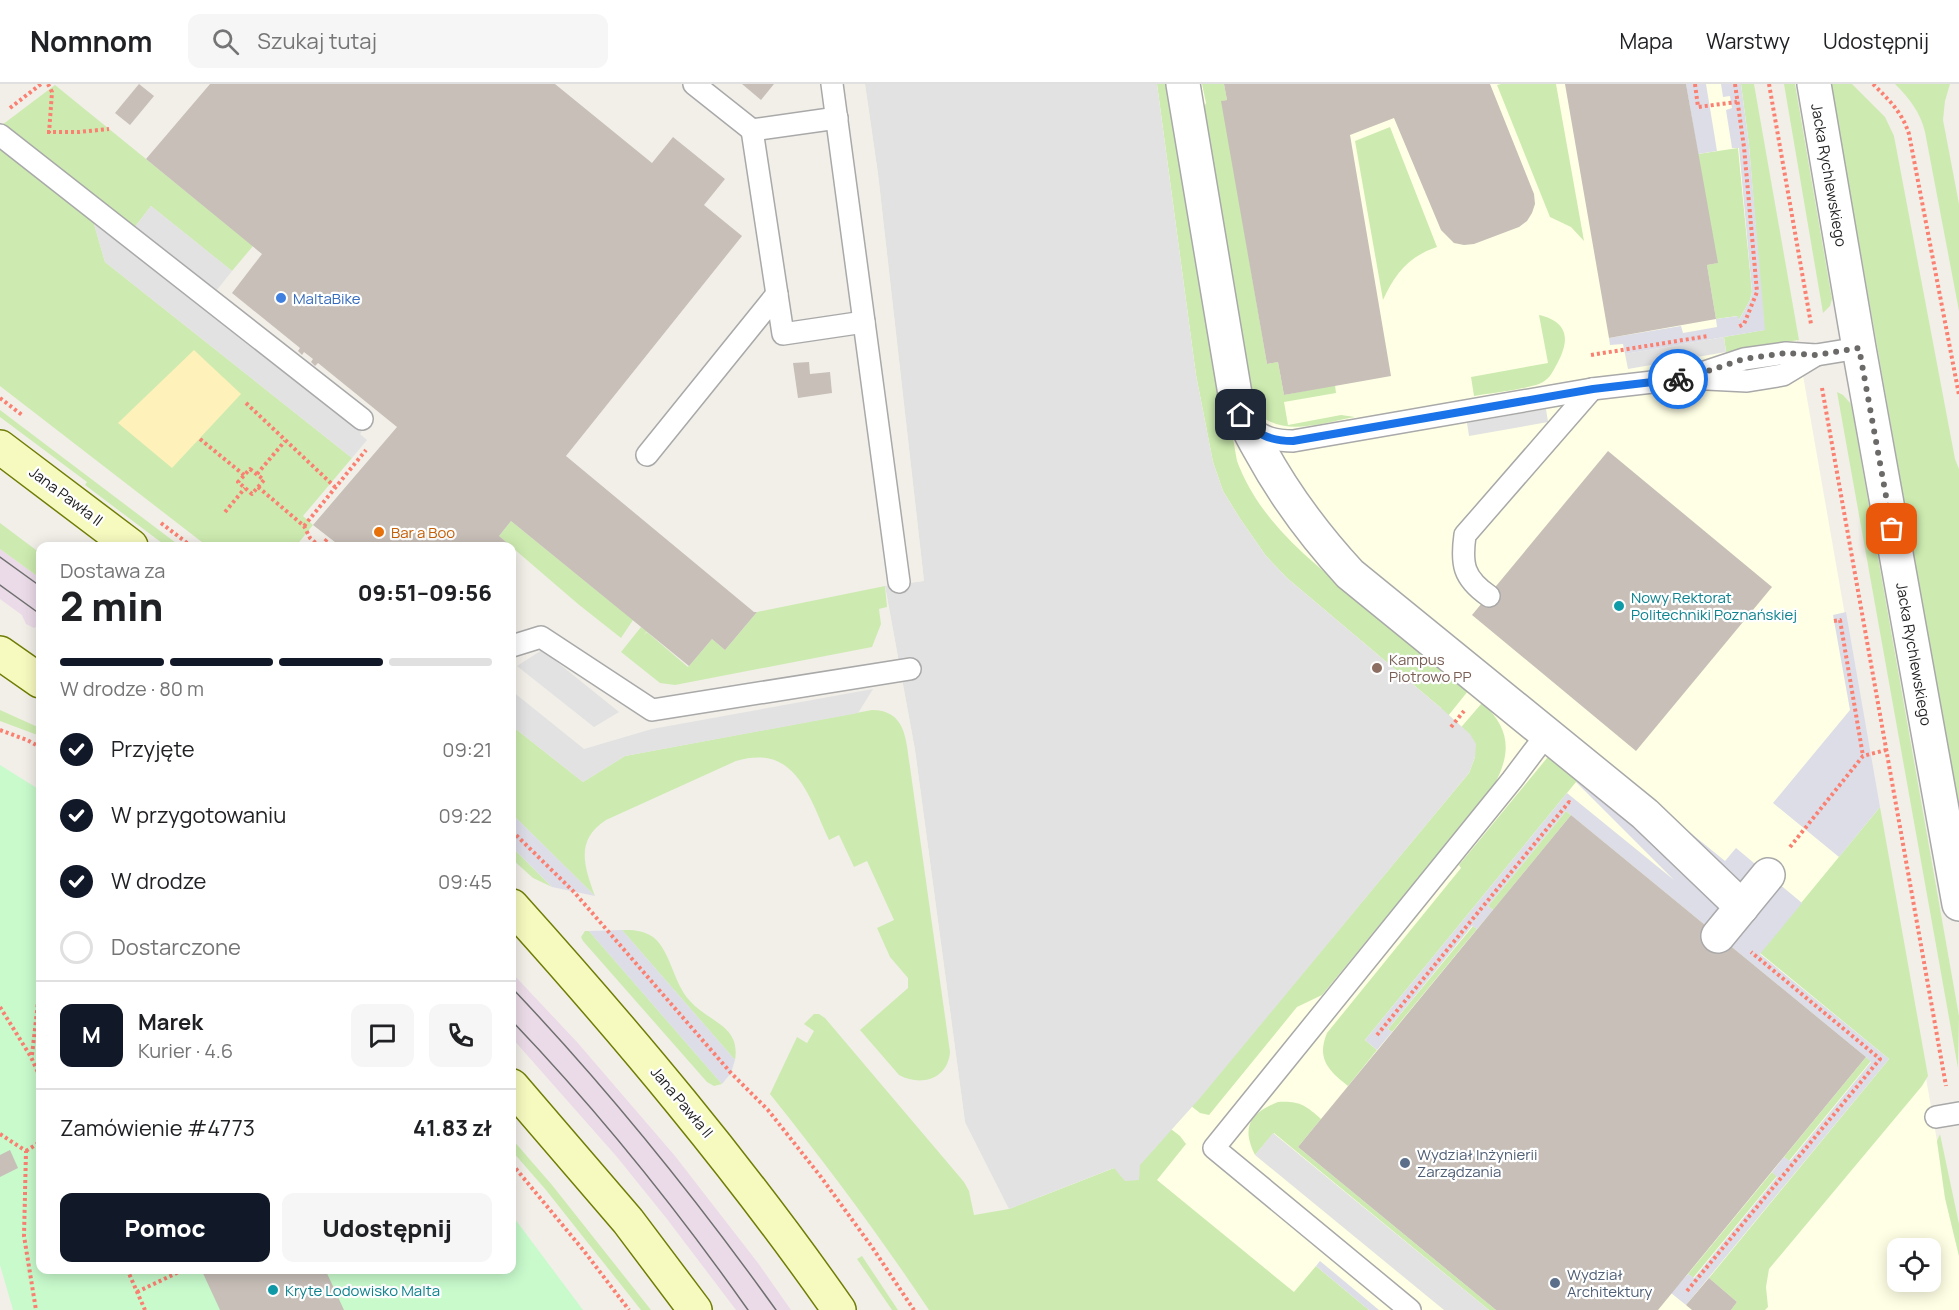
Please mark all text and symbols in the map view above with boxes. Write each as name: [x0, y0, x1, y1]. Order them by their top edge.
search box: [188, 14, 608, 68]
text: Nomnom: [30, 22, 152, 60]
icon: search: [209, 25, 242, 58]
text: Szukaj tutaj: [257, 26, 377, 56]
text: Mapa: [1620, 27, 1673, 55]
text: Warstwy: [1706, 27, 1790, 55]
text: Udostępnij: [1823, 27, 1929, 55]
street label: Jacka Rychlewskiego: [1806, 102, 1852, 248]
place label: MaltaBike: [293, 288, 361, 309]
marker: MaltaBike: [274, 291, 288, 305]
courier: [1648, 349, 1708, 409]
icon: bike: [1662, 363, 1695, 396]
pin: [1215, 389, 1266, 440]
icon: home: [1224, 398, 1257, 431]
street label: Jana Pawła II: [25, 461, 107, 531]
pin: [1866, 503, 1917, 554]
icon: bag: [1875, 512, 1908, 545]
place label: Bar a Boo: [391, 522, 455, 543]
marker: Bar a Boo: [372, 525, 386, 539]
text: Dostawa za: [60, 557, 165, 584]
text: 09:51–09:56: [358, 578, 492, 608]
text: 2 min: [60, 579, 163, 633]
street label: Jacka Rychlewskiego: [1891, 581, 1937, 727]
place label: Nowy Rektorat Politechniki Poznańskiej: [1631, 587, 1797, 625]
marker: Nowy Rektorat Politechniki Poznańskiej: [1612, 599, 1626, 613]
place label: Kampus Piotrowo PP: [1389, 649, 1471, 687]
marker: Kampus Piotrowo PP: [1370, 661, 1384, 675]
text: W drodze · 80 m: [60, 675, 204, 702]
icon: check: [60, 733, 93, 766]
text: Przyjęte: [111, 734, 195, 764]
text: 09:21: [442, 736, 492, 763]
icon: check: [60, 799, 93, 832]
text: W przygotowaniu: [111, 800, 286, 830]
text: 09:22: [439, 802, 492, 829]
icon: check: [60, 865, 93, 898]
text: W drodze: [111, 866, 206, 896]
text: 09:45: [438, 868, 492, 895]
text: Dostarczone: [111, 932, 241, 962]
button: chat: [351, 1004, 414, 1067]
button: phone: [429, 1004, 492, 1067]
text: Marek: [138, 1007, 203, 1037]
text: M: [82, 1020, 101, 1050]
text: Kurier · 4.6: [138, 1037, 233, 1064]
street label: Jana Pawła II: [646, 1062, 718, 1142]
text: Zamówienie #4773: [60, 1113, 255, 1143]
text: 41.83 zł: [413, 1113, 492, 1143]
place label: Wydział Inżynierii Zarządzania: [1417, 1144, 1538, 1182]
marker: Wydział Inżynierii Zarządzania: [1398, 1156, 1412, 1170]
button: Pomoc: [60, 1193, 270, 1262]
button: Udostępnij: [282, 1193, 492, 1262]
map controls: [1887, 1238, 1941, 1292]
button: locate: [1887, 1238, 1941, 1292]
place label: Wydział Architektury: [1567, 1264, 1653, 1302]
marker: Wydział Architektury: [1548, 1276, 1562, 1290]
place label: Kryte Lodowisko Malta: [285, 1280, 440, 1301]
marker: Kryte Lodowisko Malta: [266, 1283, 280, 1297]

